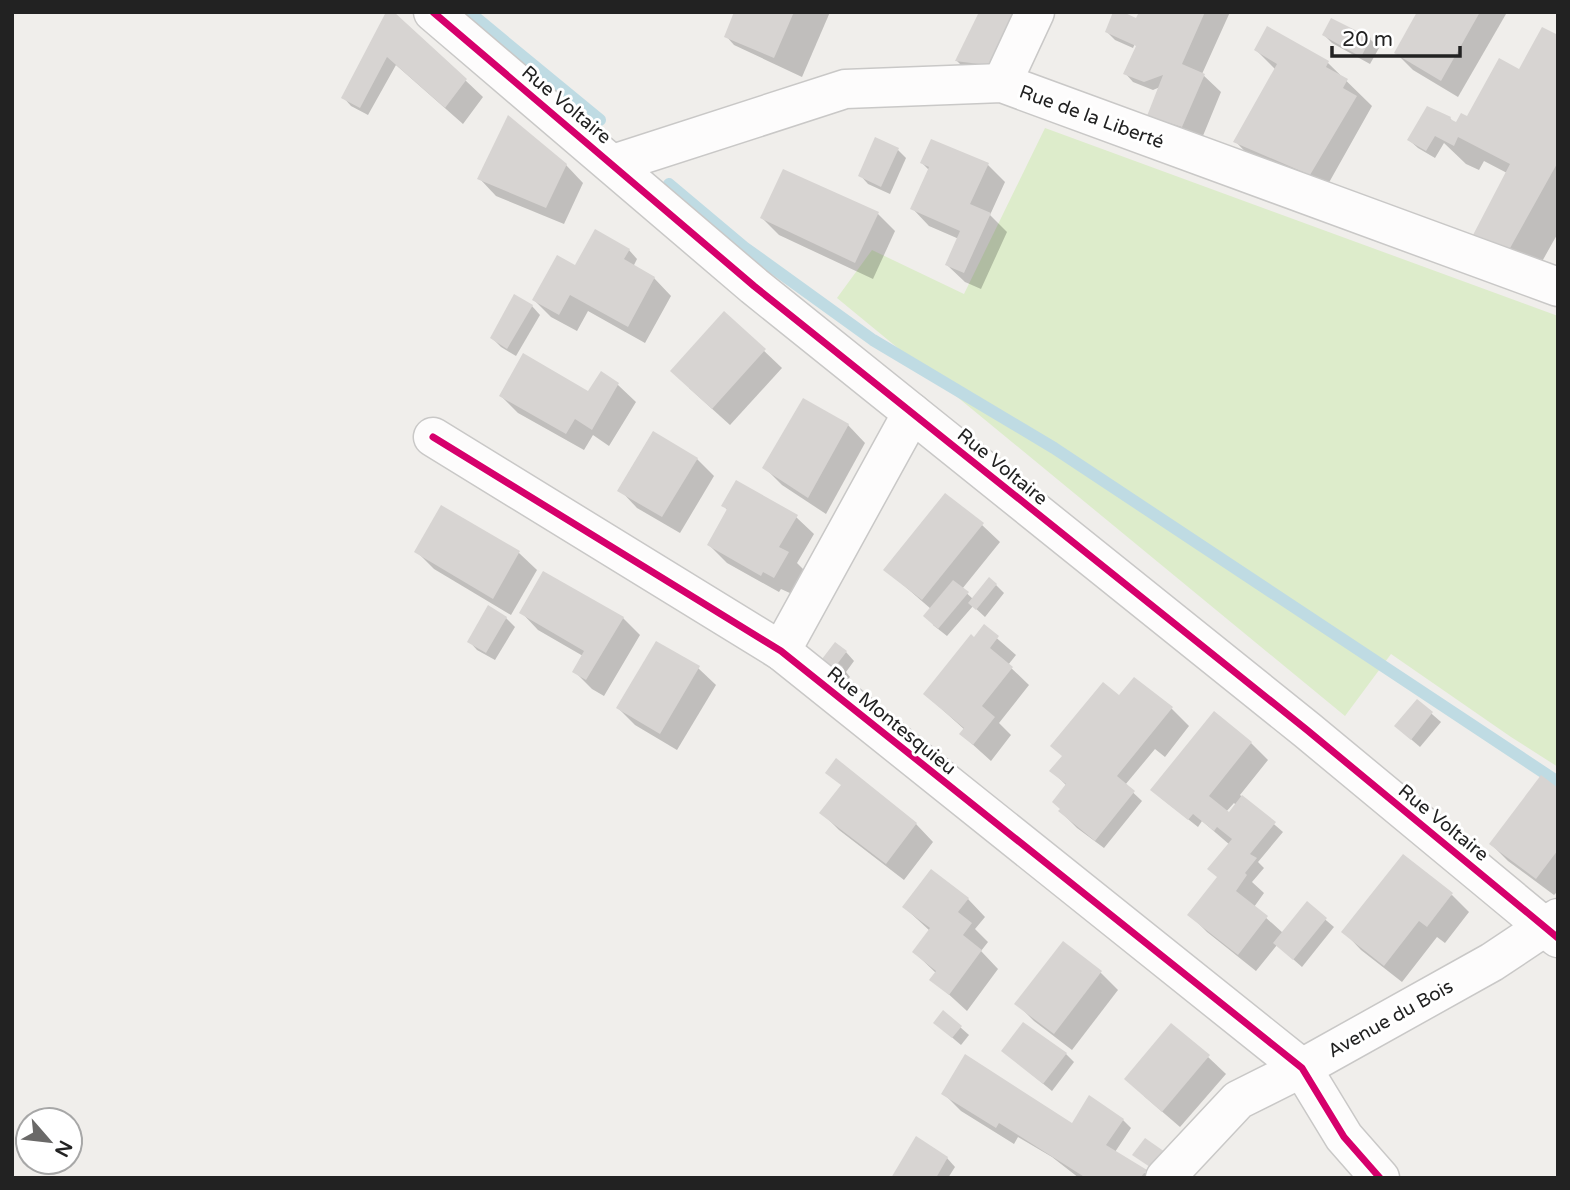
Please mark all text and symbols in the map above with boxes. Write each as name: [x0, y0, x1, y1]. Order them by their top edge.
scale bar: [1332, 14, 1460, 58]
text: 20 m: [1342, 27, 1393, 52]
street label: Rue Voltaire: [517, 61, 615, 148]
street label: Rue de la Liberté: [1016, 81, 1167, 153]
street label: Rue Voltaire: [953, 424, 1052, 510]
street label: Rue Montesquieu: [823, 662, 960, 779]
street label: Rue Voltaire: [1394, 780, 1493, 866]
street label: Avenue du Bois: [1324, 975, 1457, 1062]
north arrow: [14, 1106, 84, 1176]
text: N: [50, 1137, 76, 1160]

